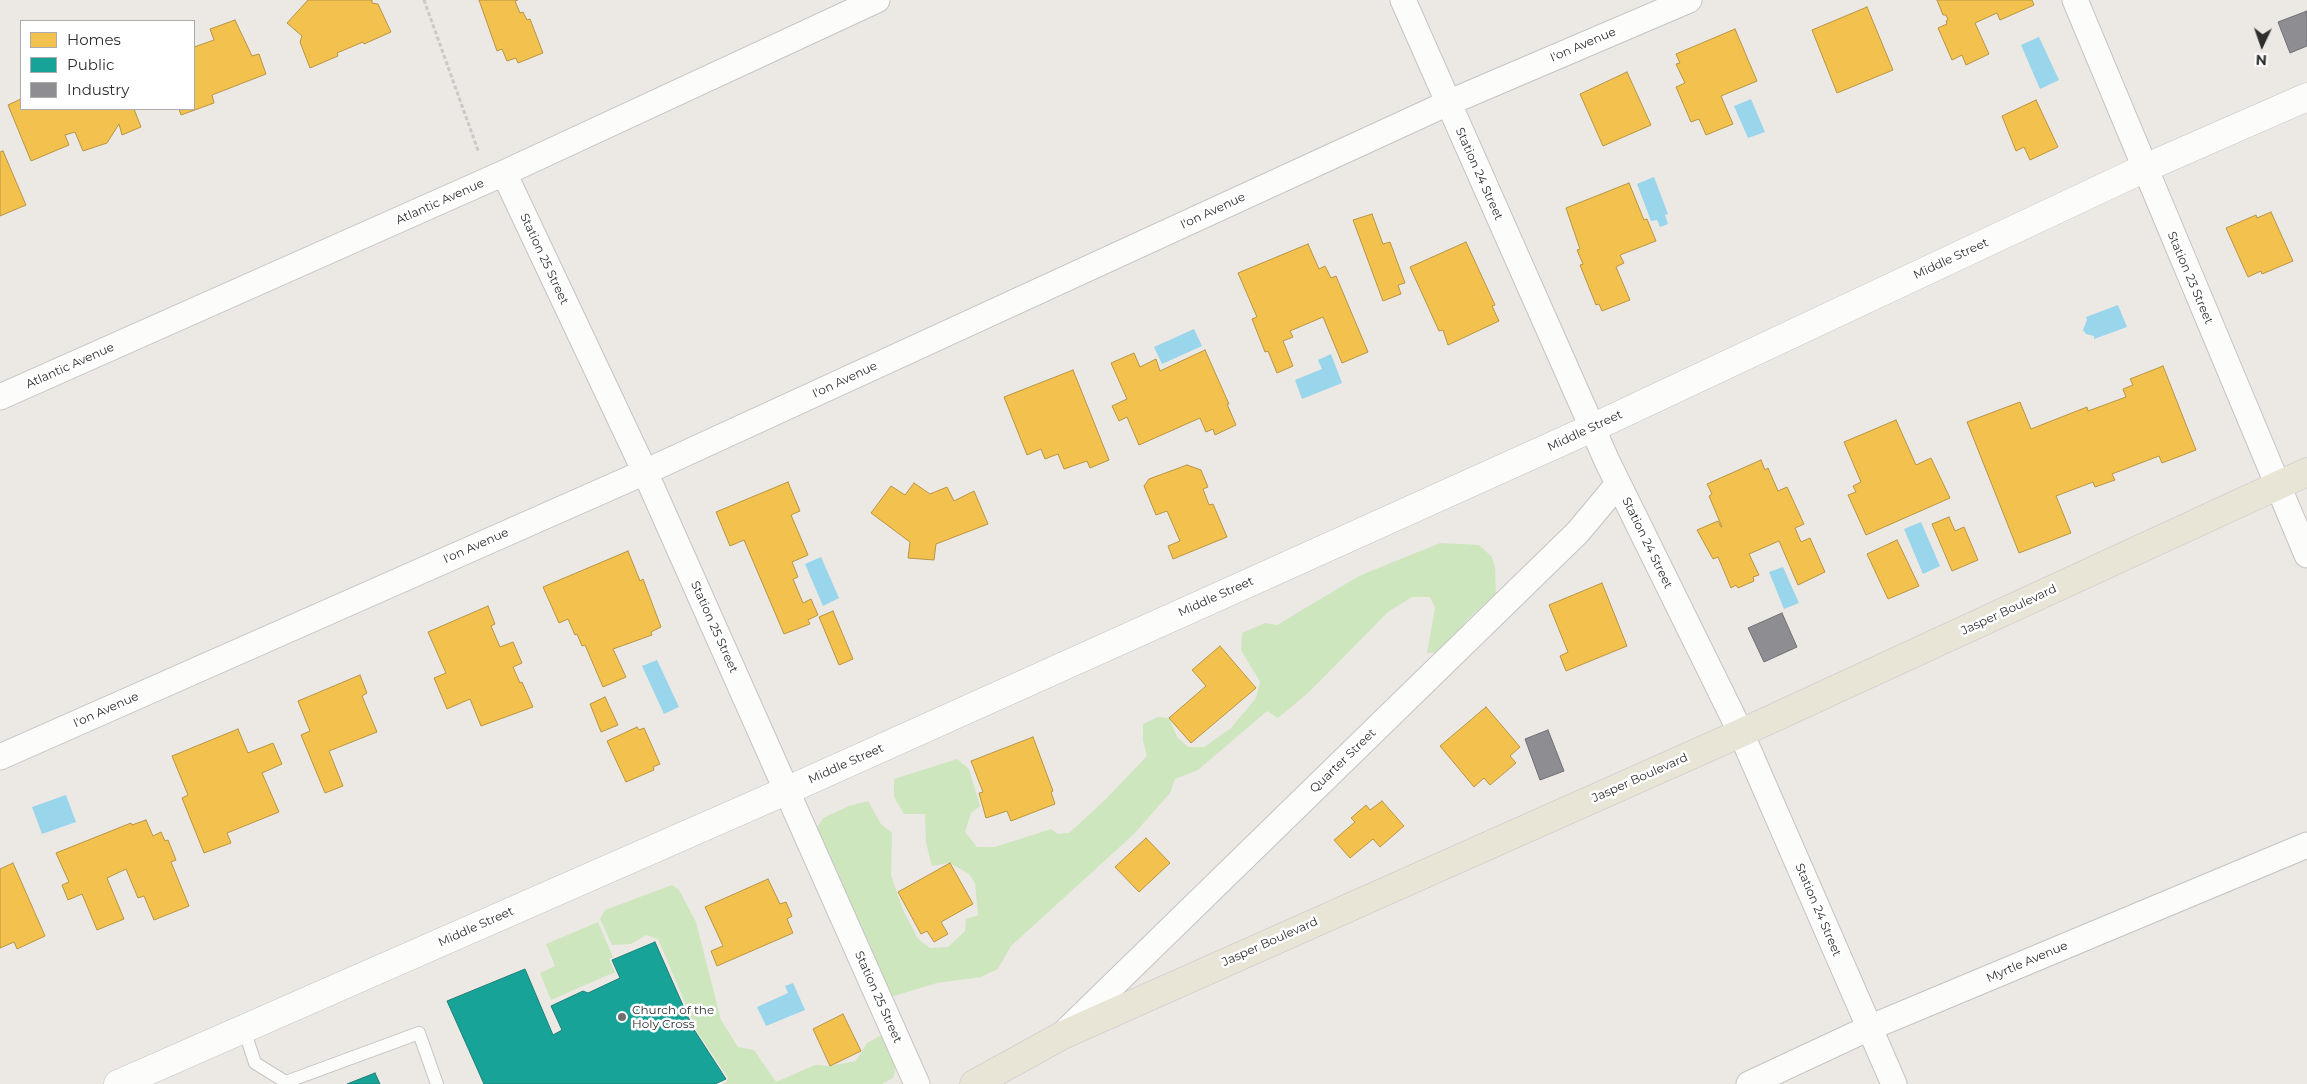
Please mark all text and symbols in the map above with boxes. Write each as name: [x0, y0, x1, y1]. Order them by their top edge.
legend: [20, 20, 195, 110]
north arrow: [2237, 20, 2287, 70]
street label: I'on Avenue: [1548, 25, 1618, 65]
text: Homes: [67, 30, 121, 49]
text: N: [2255, 51, 2267, 69]
text: Public: [67, 55, 115, 74]
text: Industry: [67, 80, 129, 99]
street label: Station 24 Street: [1452, 125, 1506, 223]
street label: Atlantic Avenue: [394, 176, 486, 228]
street label: I'on Avenue: [1178, 190, 1248, 232]
street label: Station 25 Street: [517, 211, 571, 307]
street label: Station 23 Street: [2164, 230, 2216, 326]
street label: Middle Street: [1911, 235, 1991, 283]
street label: Atlantic Avenue: [24, 340, 116, 392]
street label: I'on Avenue: [810, 359, 880, 401]
street label: Middle Street: [1545, 407, 1625, 455]
street label: Station 24 Street: [1619, 495, 1675, 591]
street label: I'on Avenue: [441, 525, 511, 567]
street label: Middle Street: [1176, 574, 1256, 620]
street label: Station 25 Street: [687, 579, 741, 675]
street label: Jasper Boulevard: [1959, 582, 2059, 638]
street label: I'on Avenue: [71, 689, 141, 731]
street label: Quarter Street: [1307, 726, 1379, 796]
street label: Middle Street: [806, 741, 886, 787]
street label: Jasper Boulevard: [1590, 750, 1690, 806]
street label: Station 24 Street: [1792, 861, 1844, 959]
street label: Middle Street: [436, 904, 516, 950]
street label: Jasper Boulevard: [1220, 914, 1320, 970]
street label: Myrtle Avenue: [1984, 938, 2070, 986]
street label: Station 25 Street: [851, 949, 905, 1045]
place label: Church of the Holy Cross: [632, 1003, 714, 1031]
marker: Church of the Holy Cross: [616, 1011, 628, 1023]

